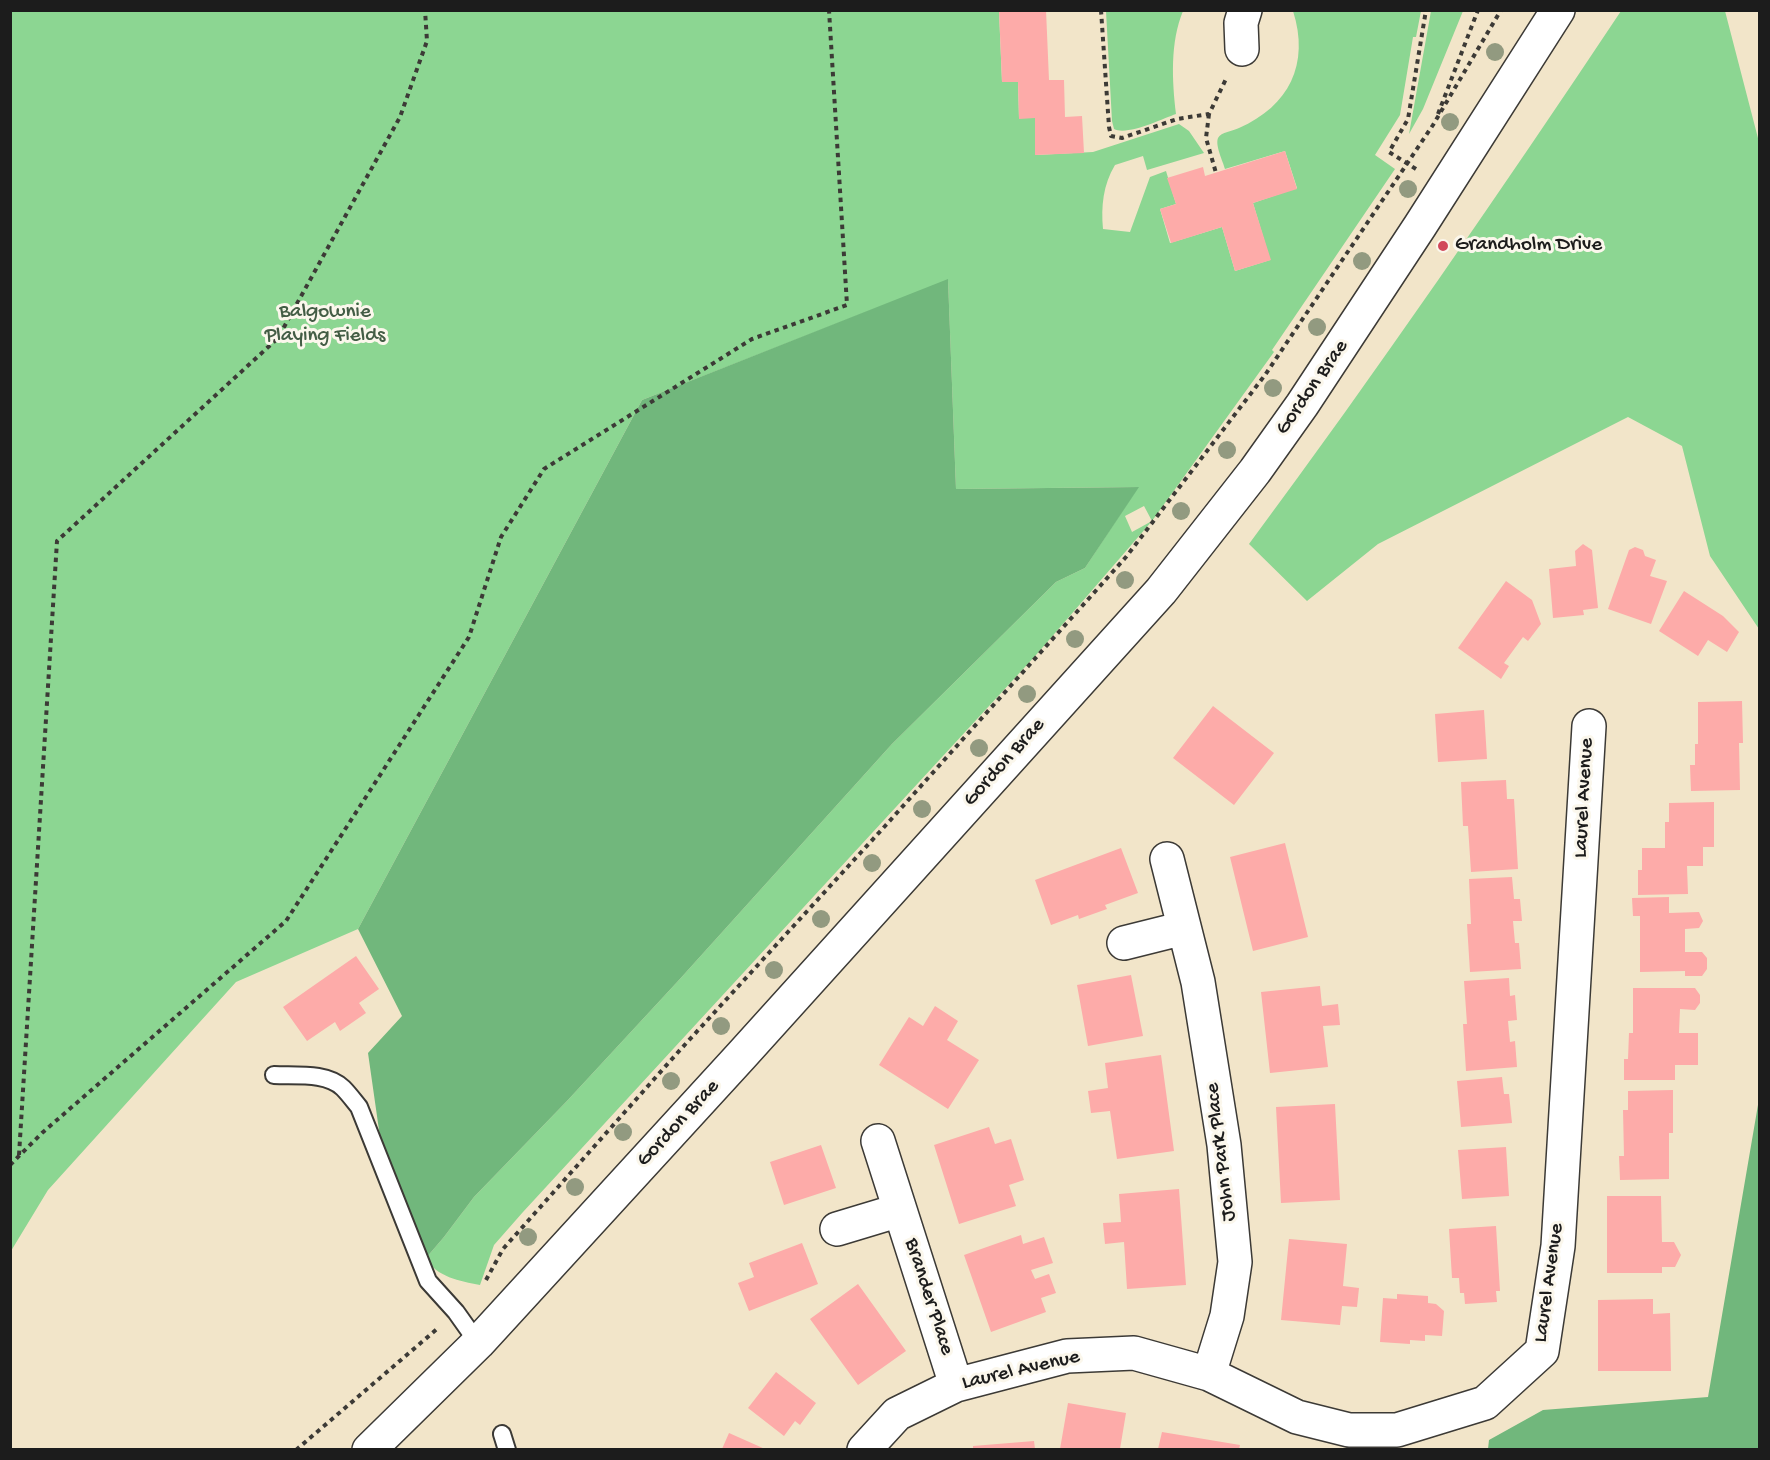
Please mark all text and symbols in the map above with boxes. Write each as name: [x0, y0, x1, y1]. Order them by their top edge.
place label: Grandholm Drive: [1455, 233, 1602, 259]
marker: Grandholm Drive: [1436, 239, 1450, 253]
park label: Balgownie Playing Fields: [265, 300, 385, 350]
street label: Gordon Brae: [1271, 336, 1355, 440]
street label: Gordon Brae: [959, 714, 1051, 812]
street label: Laurel Avenue: [1569, 737, 1601, 859]
street label: Gordon Brae: [632, 1075, 726, 1173]
street label: John Park Place: [1201, 1081, 1243, 1223]
street label: Laurel Avenue: [1529, 1222, 1571, 1344]
street label: Brander Place: [897, 1235, 959, 1359]
street label: Laurel Avenue: [960, 1345, 1082, 1397]

